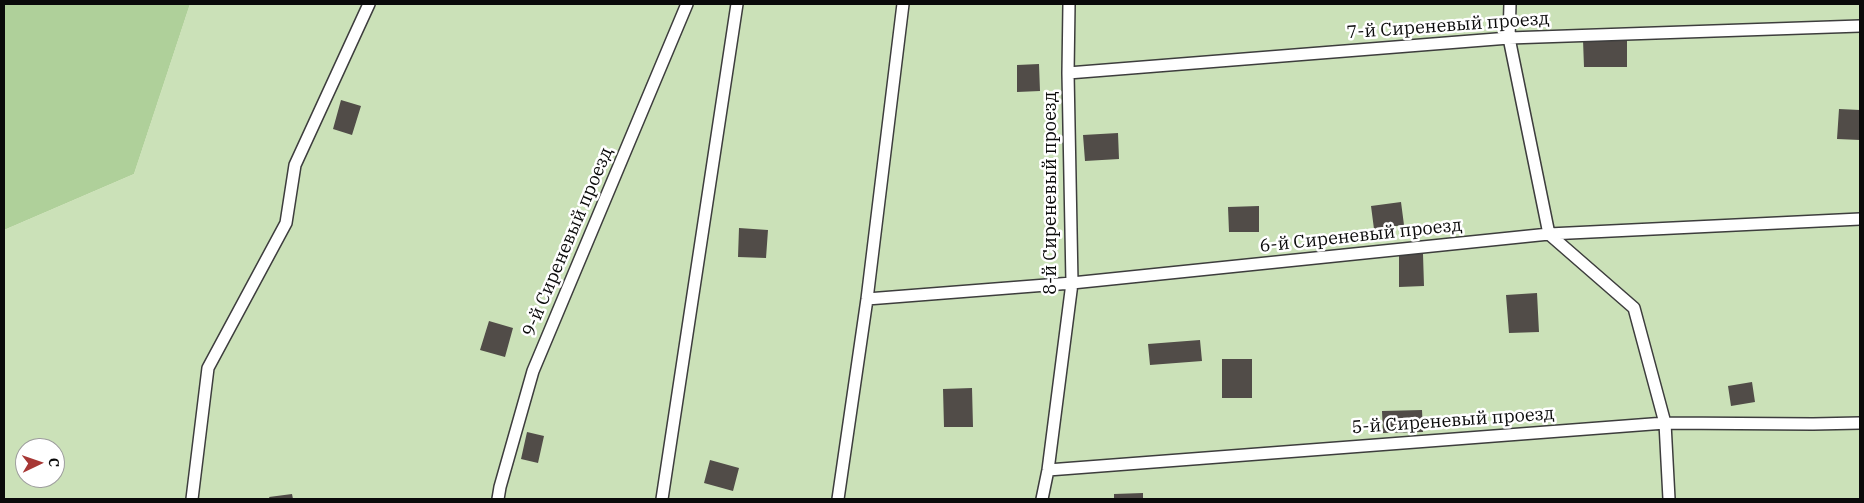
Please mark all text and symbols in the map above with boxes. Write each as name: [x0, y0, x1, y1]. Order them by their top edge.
street label: 7-й Сиреневый проезд: [1346, 8, 1550, 44]
street label: 8-й Сиреневый проезд: [1040, 91, 1062, 295]
street label: 9-й Сиреневый проезд: [518, 144, 618, 340]
street label: 6-й Сиреневый проезд: [1259, 215, 1463, 257]
street label: 5-й Сиреневый проезд: [1351, 403, 1555, 439]
north arrow: [15, 438, 65, 488]
text: С: [45, 457, 63, 467]

